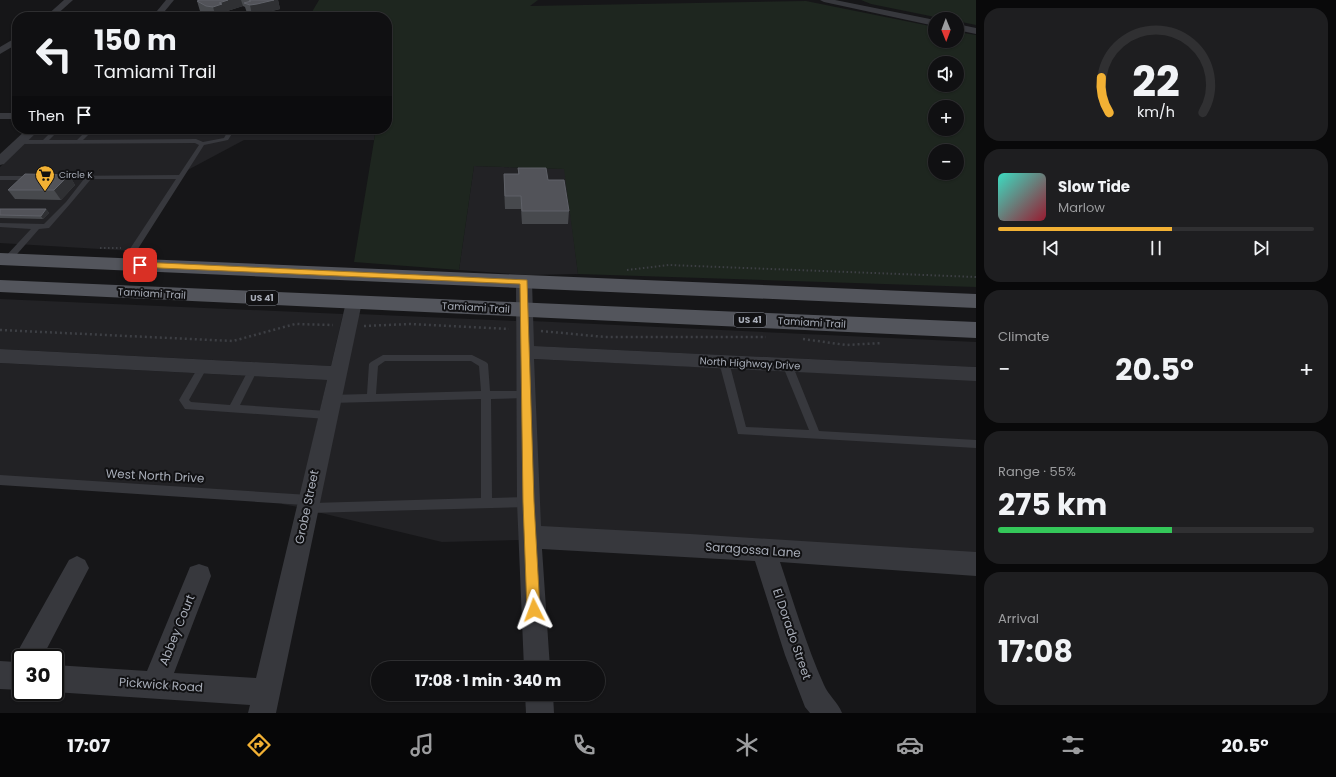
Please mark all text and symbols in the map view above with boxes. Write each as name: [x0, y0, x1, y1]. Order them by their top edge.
north arrow: [928, 12, 964, 48]
map controls: [928, 12, 964, 180]
text: 150 m: [94, 21, 177, 60]
icon: left: [28, 28, 80, 80]
text: 22: [1132, 51, 1180, 110]
button: sound: [928, 56, 964, 92]
text: Tamiami Trail: [94, 59, 216, 84]
button: +: [928, 100, 964, 136]
text: km/h: [1137, 101, 1175, 121]
icon: arrive: [73, 104, 95, 126]
text: Then: [28, 105, 65, 126]
button: −: [928, 144, 964, 180]
supermarket icon: Circle K: [34, 164, 56, 192]
place label: Circle K: [59, 169, 93, 181]
text: Slow Tide: [1058, 176, 1130, 197]
text: Marlow: [1058, 198, 1105, 217]
icon: previous: [1040, 237, 1062, 259]
icon: pause: [1145, 237, 1167, 259]
icon: next: [1250, 237, 1272, 259]
pin: [123, 248, 157, 282]
icon: arrive: [129, 254, 151, 276]
street label: Tamiami Trail: [118, 284, 186, 303]
road number: US 41: [246, 291, 278, 305]
street label: Tamiami Trail: [442, 298, 510, 317]
road number: US 41: [734, 313, 766, 327]
street label: Tamiami Trail: [778, 313, 846, 332]
text: Climate: [998, 327, 1049, 346]
text: 20.5°: [1115, 348, 1194, 391]
street label: North Highway Drive: [699, 353, 801, 374]
text: −: [998, 354, 1010, 385]
text: +: [1299, 354, 1314, 385]
text: Range · 55%: [998, 462, 1076, 481]
street label: West North Drive: [105, 464, 205, 487]
street label: Grobe Street: [290, 468, 323, 546]
text: 275 km: [998, 483, 1107, 526]
street label: Saragossa Lane: [705, 538, 801, 561]
street label: El Dorado Street: [769, 586, 816, 682]
position arrow: [513, 589, 555, 631]
street label: Abbey Court: [155, 592, 199, 668]
text: Arrival: [998, 609, 1039, 628]
text: 17:08: [998, 630, 1073, 673]
speed limit sign: 30: [12, 649, 64, 701]
text: 17:08 · 1 min · 340 m: [415, 670, 561, 691]
street label: Pickwick Road: [119, 673, 204, 696]
icon: directions: [245, 731, 273, 759]
icon: music: [408, 731, 436, 759]
icon: phone: [570, 731, 598, 759]
icon: climate: [733, 731, 761, 759]
icon: car: [896, 731, 924, 759]
icon: filters: [1059, 731, 1087, 759]
text: 17:07: [67, 733, 110, 758]
text: 20.5°: [1221, 733, 1269, 758]

